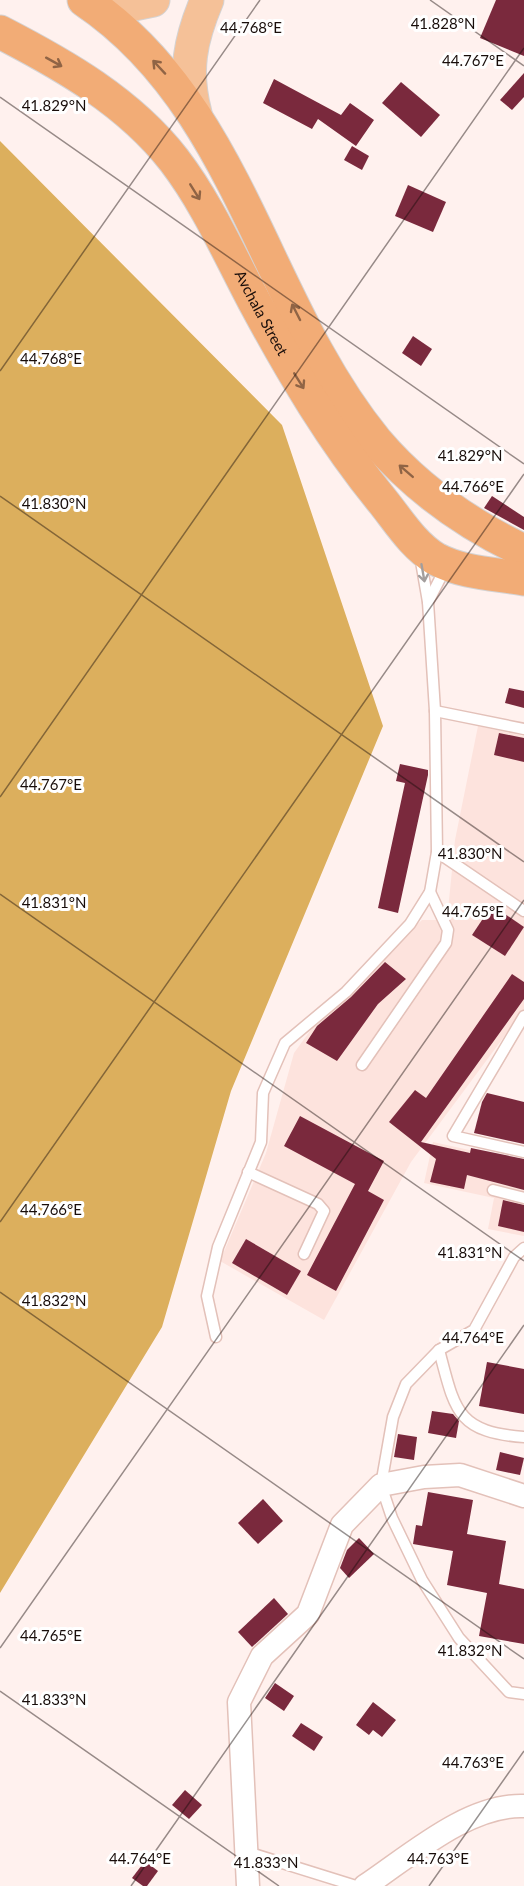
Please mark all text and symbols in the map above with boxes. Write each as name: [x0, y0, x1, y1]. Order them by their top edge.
text: 41.828°N: [411, 14, 475, 32]
text: 44.768°E: [220, 18, 282, 36]
text: 44.767°E: [442, 51, 504, 69]
one-way arrow: [45, 56, 62, 68]
one-way arrow: [153, 60, 167, 75]
text: 41.829°N: [22, 96, 86, 114]
one-way arrow: [190, 183, 202, 200]
street label: Avchala Street: [232, 267, 293, 359]
one-way arrow: [290, 303, 301, 321]
text: 44.768°E: [20, 349, 82, 367]
one-way arrow: [293, 372, 305, 389]
text: 41.829°N: [438, 446, 502, 464]
one-way arrow: [399, 464, 414, 478]
text: 44.766°E: [442, 477, 504, 495]
text: 41.830°N: [22, 494, 86, 512]
one-way arrow: [418, 563, 429, 582]
text: 44.767°E: [20, 775, 82, 793]
text: 41.830°N: [438, 844, 502, 862]
text: 41.831°N: [22, 893, 86, 911]
text: 44.765°E: [442, 902, 504, 920]
text: 44.766°E: [20, 1200, 82, 1218]
text: 41.831°N: [438, 1243, 502, 1261]
text: 41.832°N: [22, 1291, 86, 1309]
text: 44.764°E: [442, 1328, 504, 1346]
text: 44.765°E: [20, 1626, 82, 1644]
text: 41.832°N: [438, 1641, 502, 1659]
text: 41.833°N: [22, 1690, 86, 1708]
text: 44.763°E: [442, 1753, 504, 1771]
text: 44.764°E: [109, 1849, 171, 1867]
text: 44.763°E: [407, 1849, 469, 1867]
text: 41.833°N: [234, 1853, 298, 1871]

